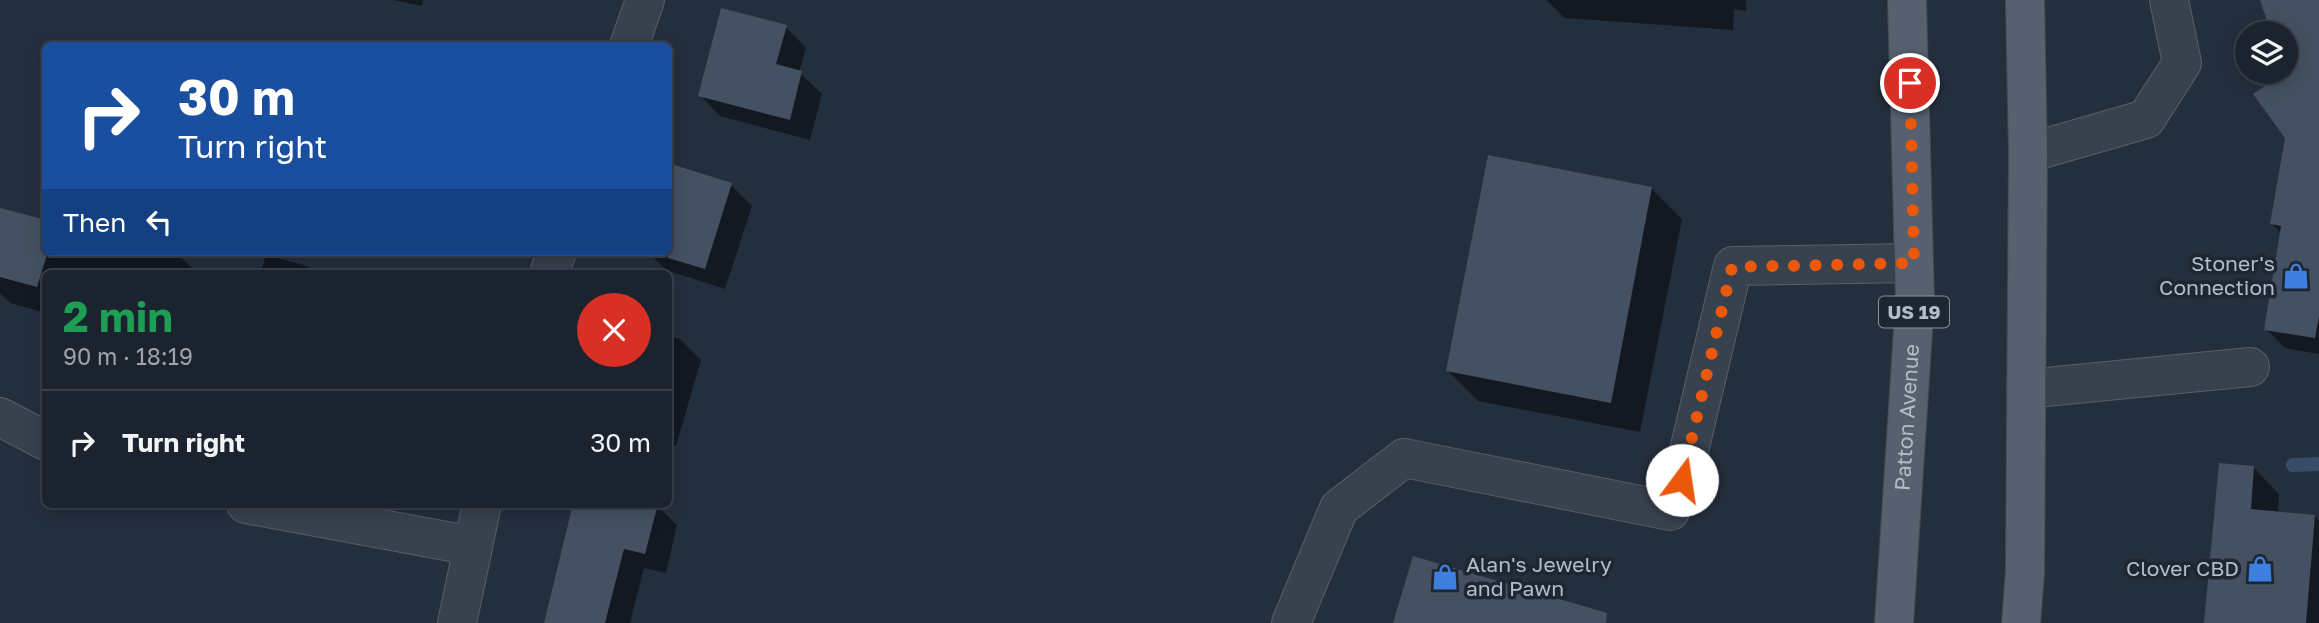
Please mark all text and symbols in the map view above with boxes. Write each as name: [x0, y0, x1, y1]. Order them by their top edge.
map controls: [2235, 21, 2298, 84]
button: layers: [2235, 21, 2298, 84]
pin: [1880, 53, 1940, 113]
icon: arrive: [1891, 64, 1929, 102]
text: 30 m: [178, 67, 295, 126]
icon: right: [63, 70, 154, 161]
text: Turn right: [178, 127, 327, 165]
icon: left: [140, 203, 178, 241]
text: Then: [63, 207, 126, 238]
place label: Stoner's Connection: [2159, 250, 2275, 300]
shop icon: Stoner's Connection: [2281, 261, 2311, 291]
text: 2 min: [63, 291, 173, 341]
button: close: [577, 293, 651, 367]
road number: US 19: [1879, 296, 1949, 328]
text: 90 m · 18:19: [63, 342, 193, 370]
street label: Patton Avenue: [1889, 343, 1924, 491]
icon: right: [63, 424, 101, 462]
text: Turn right: [122, 427, 245, 458]
text: 30 m: [590, 427, 651, 458]
position arrow: [1645, 443, 1719, 517]
place label: Alan's Jewelry and Pawn: [1466, 551, 1612, 601]
shop icon: Clover CBD: [2245, 554, 2275, 584]
place label: Clover CBD: [2126, 555, 2239, 581]
shop icon: Alan's Jewelry and Pawn: [1430, 562, 1460, 592]

